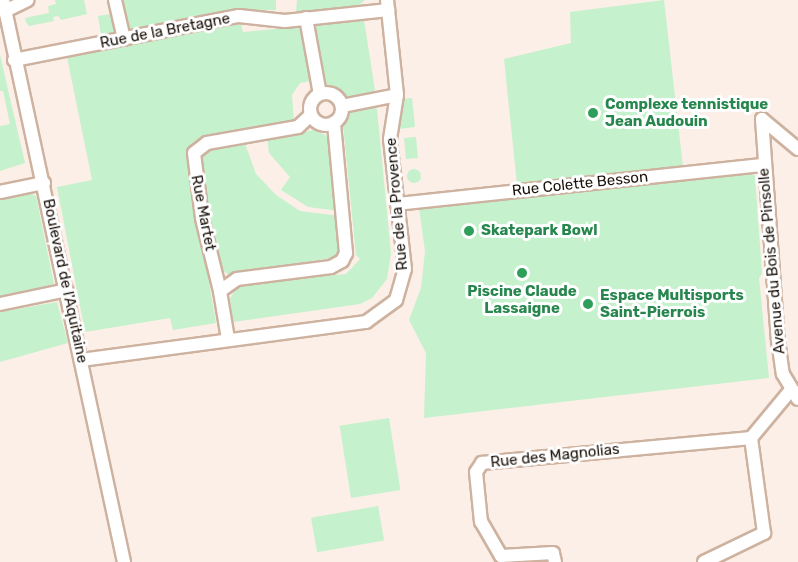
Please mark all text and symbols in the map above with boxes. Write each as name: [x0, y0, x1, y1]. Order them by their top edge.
street label: Rue de la Bretagne: [98, 10, 232, 52]
place label: Complexe tennistique Jean Audouin: [605, 95, 768, 130]
marker: Complexe tennistique Jean Audouin: [586, 106, 600, 120]
street label: Rue de la Provence: [382, 137, 412, 271]
street label: Avenue du Bois de Pinsolle: [755, 167, 789, 355]
street label: Rue Colette Besson: [511, 168, 649, 200]
street label: Rue Martet: [187, 174, 219, 252]
street label: Boulevard de l'Aquitaine: [39, 197, 91, 365]
place label: Skatepark Bowl: [481, 222, 598, 240]
marker: Skatepark Bowl: [462, 224, 476, 238]
marker: Piscine Claude Lassaigne: [515, 266, 529, 280]
place label: Piscine Claude Lassaigne: [467, 282, 577, 317]
place label: Espace Multisports Saint-Pierrois: [600, 286, 744, 321]
marker: Espace Multisports Saint-Pierrois: [581, 297, 595, 311]
street label: Rue des Magnolias: [490, 440, 620, 472]

